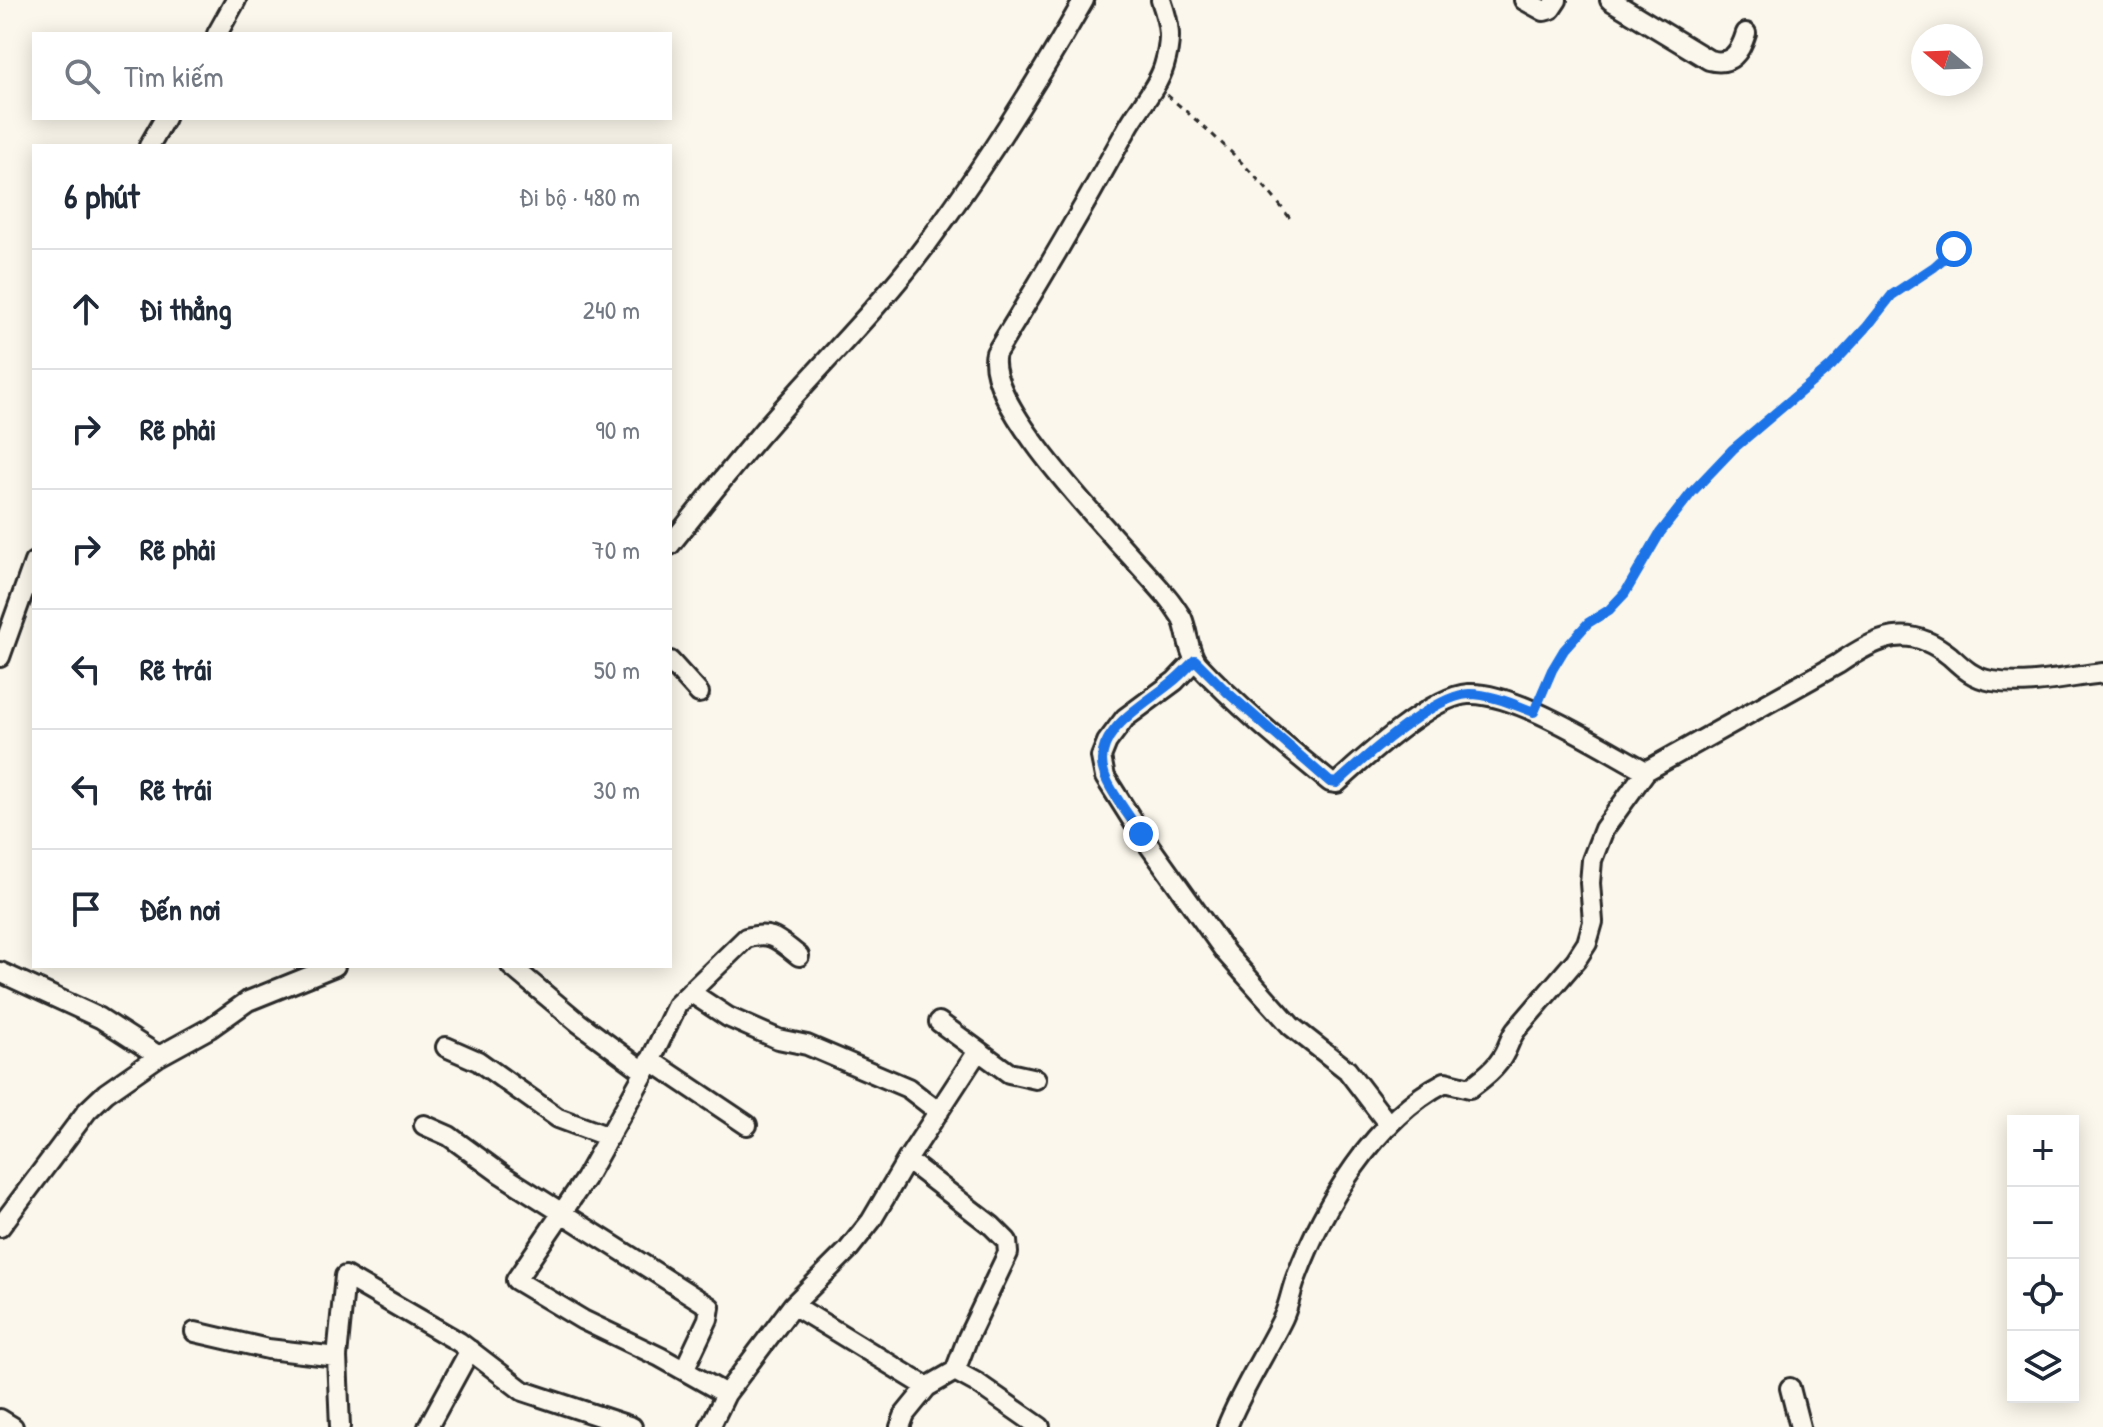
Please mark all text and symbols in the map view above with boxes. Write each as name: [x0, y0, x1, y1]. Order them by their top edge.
north arrow: [1911, 24, 1983, 96]
search box: [32, 32, 672, 120]
icon: search: [60, 54, 104, 98]
text: Tìm kiếm: [124, 56, 224, 96]
text: 6 phút: [64, 173, 140, 219]
text: Đi bộ · 480 m: [519, 179, 640, 214]
route start: [1936, 231, 1972, 267]
icon: ahead: [64, 287, 108, 331]
text: Đi thẳng: [140, 289, 232, 329]
text: 240 m: [583, 292, 640, 327]
icon: right: [64, 407, 108, 451]
text: Rẽ phải: [140, 409, 216, 449]
text: 90 m: [595, 412, 640, 447]
icon: right: [64, 527, 108, 571]
text: Rẽ phải: [140, 529, 216, 569]
text: 70 m: [592, 532, 640, 567]
icon: left: [64, 647, 108, 691]
text: Rẽ trái: [140, 649, 213, 689]
text: 50 m: [594, 652, 640, 687]
icon: left: [64, 767, 108, 811]
text: Rẽ trái: [140, 769, 213, 809]
text: 30 m: [593, 772, 640, 807]
route end: [1123, 816, 1159, 852]
icon: arrive: [64, 887, 108, 931]
text: Đến nơi: [140, 889, 221, 929]
map controls: [2007, 1115, 2079, 1403]
button: +: [2007, 1115, 2079, 1187]
button: −: [2007, 1187, 2079, 1259]
button: locate: [2007, 1259, 2079, 1331]
button: layers: [2007, 1331, 2079, 1403]

